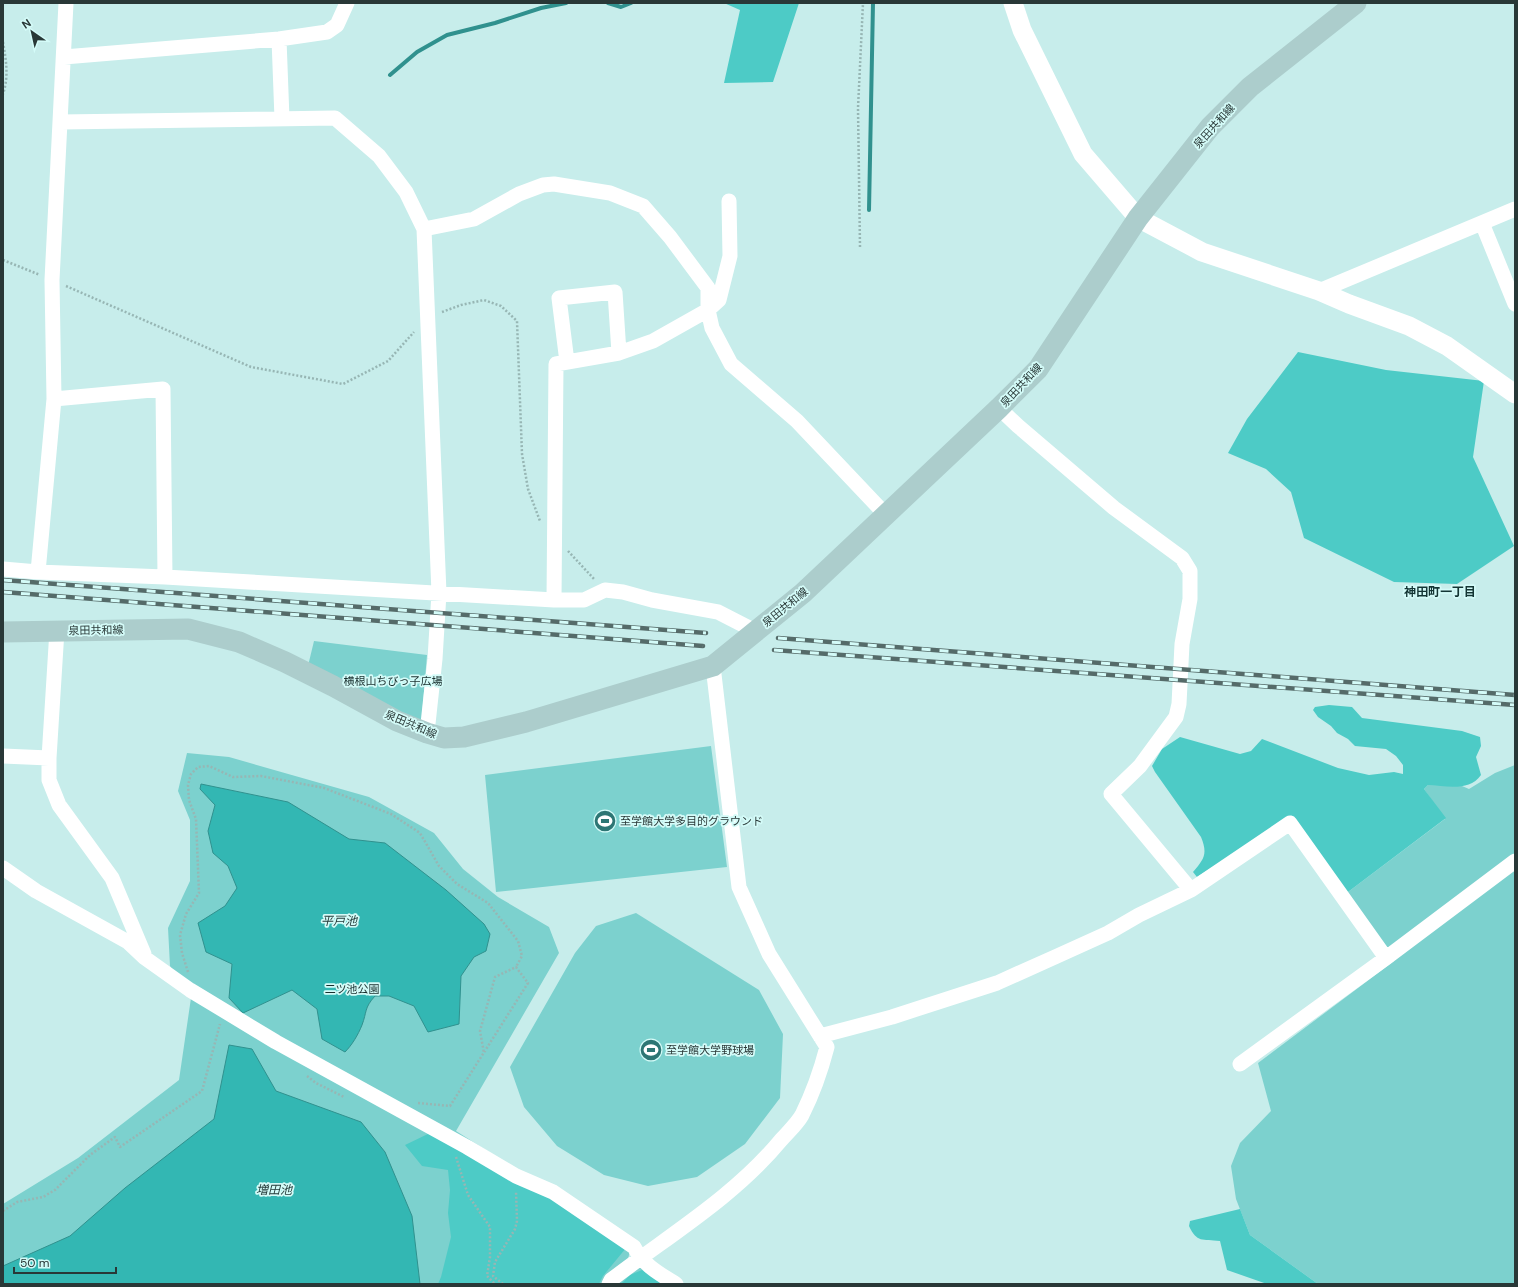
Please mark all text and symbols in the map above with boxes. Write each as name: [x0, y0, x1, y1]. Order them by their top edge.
north arrow: [12, 12, 52, 52]
text: N: [19, 16, 34, 32]
street label: 泉田共和線: [1190, 101, 1238, 151]
street label: 泉田共和線: [997, 360, 1045, 410]
street label: 泉田共和線: [759, 584, 811, 630]
district label: 神田町一丁目: [1404, 584, 1476, 600]
street label: 泉田共和線: [68, 623, 124, 637]
park label: 横根山ちびっ子広場: [344, 674, 443, 688]
street label: 泉田共和線: [383, 707, 439, 741]
sports icon: 至学館大学多目的グラウンド: [592, 808, 618, 834]
place label: 至学館大学多目的グラウンド: [620, 814, 763, 828]
water label: 平戸池: [321, 913, 358, 929]
park label: 二ツ池公園: [325, 982, 380, 996]
sports icon: 至学館大学野球場: [638, 1037, 664, 1063]
place label: 至学館大学野球場: [666, 1043, 754, 1057]
water label: 増田池: [256, 1182, 293, 1198]
scale bar: [14, 1249, 116, 1275]
text: 50 m: [20, 1255, 49, 1271]

